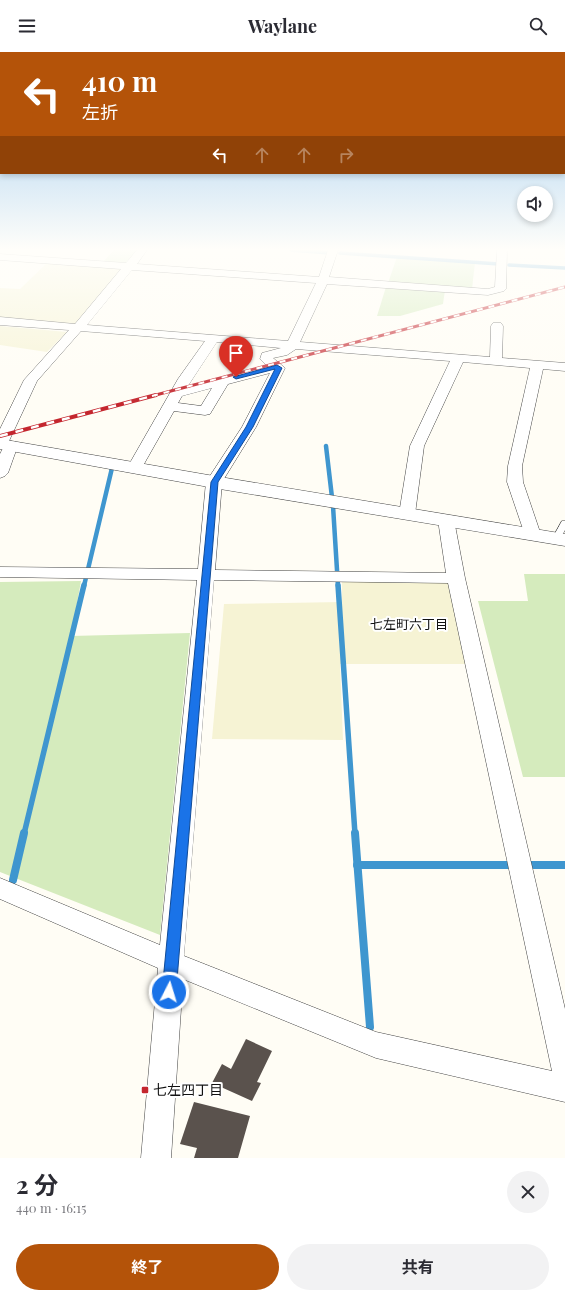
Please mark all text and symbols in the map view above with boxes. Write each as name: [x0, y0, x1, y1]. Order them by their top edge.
text: Waylane: [248, 14, 317, 38]
icon: menu: [16, 15, 38, 37]
icon: search: [527, 15, 549, 37]
text: 410 m: [82, 62, 157, 99]
icon: left: [16, 68, 68, 120]
text: 左折: [82, 100, 118, 124]
icon: left: [209, 144, 231, 166]
icon: ahead: [251, 144, 273, 166]
icon: ahead: [293, 144, 315, 166]
icon: right: [335, 144, 357, 166]
map controls: [517, 186, 553, 222]
button: sound: [517, 186, 553, 222]
pin: [219, 336, 253, 377]
icon: arrive: [225, 342, 247, 364]
district label: 七左町六丁目: [370, 615, 448, 632]
position arrow: [148, 971, 190, 1013]
place label: 七左四丁目: [153, 1080, 223, 1099]
marker: 七左四丁目: [140, 1085, 150, 1095]
text: 2 分: [16, 1168, 58, 1200]
button: close: [507, 1171, 549, 1213]
text: 440 m · 16:15: [16, 1199, 86, 1216]
button: 終了: [16, 1244, 279, 1290]
button: 共有: [287, 1244, 549, 1290]

